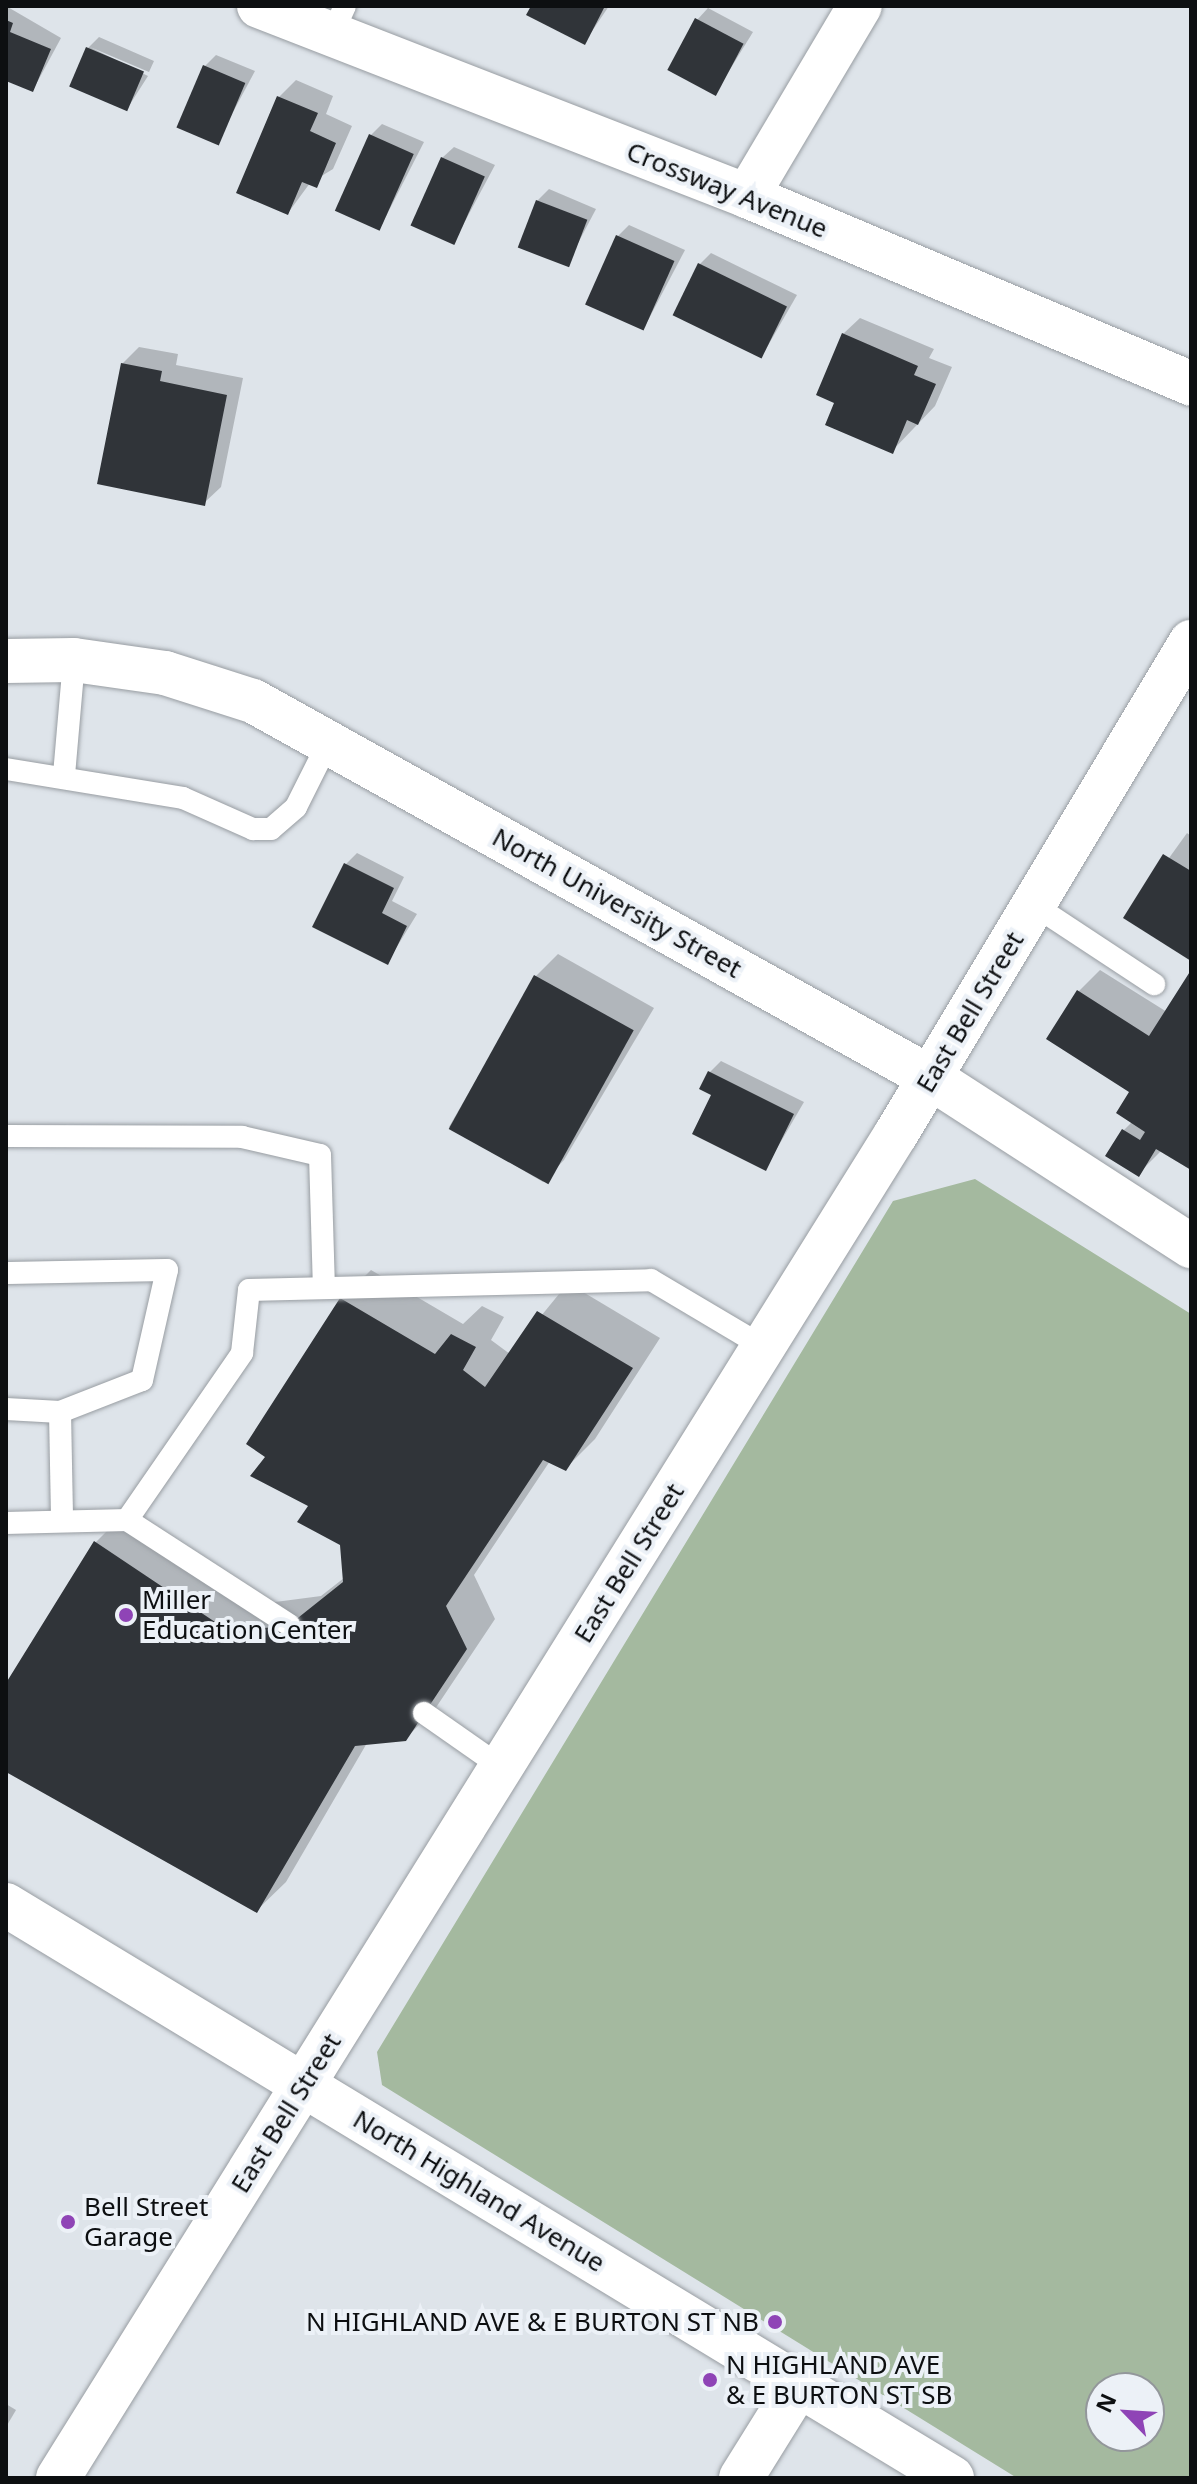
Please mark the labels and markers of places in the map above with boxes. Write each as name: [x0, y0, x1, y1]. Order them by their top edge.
place label: Miller Education Center: [142, 1584, 352, 1646]
marker: Miller Education Center: [117, 1606, 135, 1624]
place label: Bell Street Garage: [84, 2191, 208, 2252]
marker: Bell Street Garage: [59, 2213, 77, 2231]
place label: N HIGHLAND AVE & E BURTON ST NB: [306, 2306, 759, 2338]
marker: N HIGHLAND AVE & E BURTON ST NB: [766, 2313, 784, 2331]
place label: N HIGHLAND AVE & E BURTON ST SB: [726, 2349, 953, 2410]
marker: N HIGHLAND AVE & E BURTON ST SB: [701, 2371, 719, 2389]

